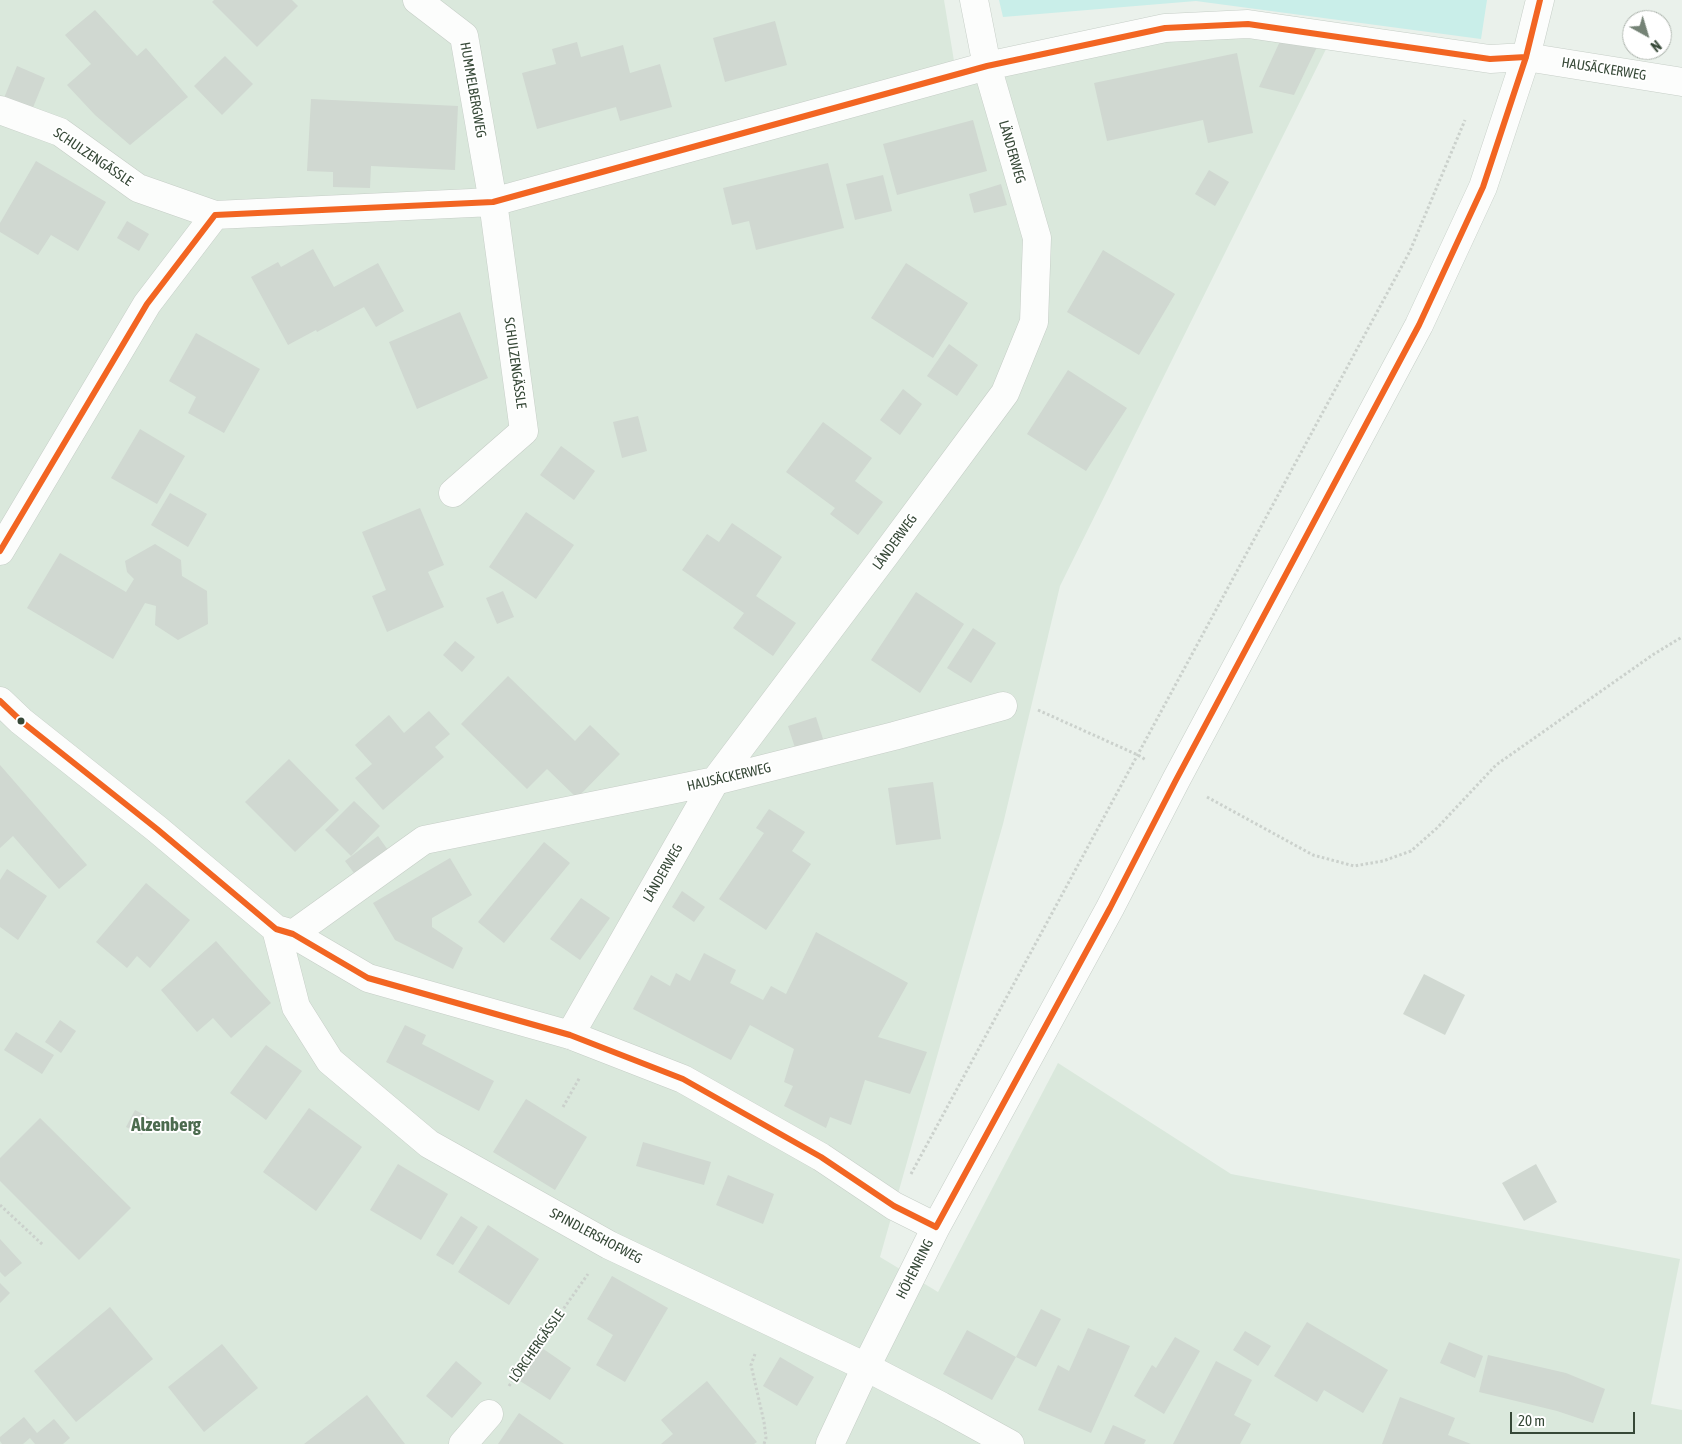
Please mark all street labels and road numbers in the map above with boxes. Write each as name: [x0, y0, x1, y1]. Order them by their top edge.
street label: HUMMELBERGWEG: [456, 41, 490, 139]
street label: HAUSÄCKERWEG: [1560, 54, 1648, 84]
street label: LÄNDERWEG: [995, 119, 1029, 185]
street label: SCHULZENGÄSSLE: [50, 124, 136, 190]
street label: SCHULZENGÄSSLE: [500, 316, 530, 410]
street label: LÄNDERWEG: [869, 511, 921, 573]
street label: HAUSÄCKERWEG: [685, 759, 773, 795]
street label: LÄNDERWEG: [640, 841, 686, 905]
street label: SPINDLERSHOFWEG: [547, 1205, 645, 1267]
street label: HÖHENRING: [893, 1236, 937, 1302]
street label: LÖRCHERGÄSSLE: [506, 1306, 568, 1386]

